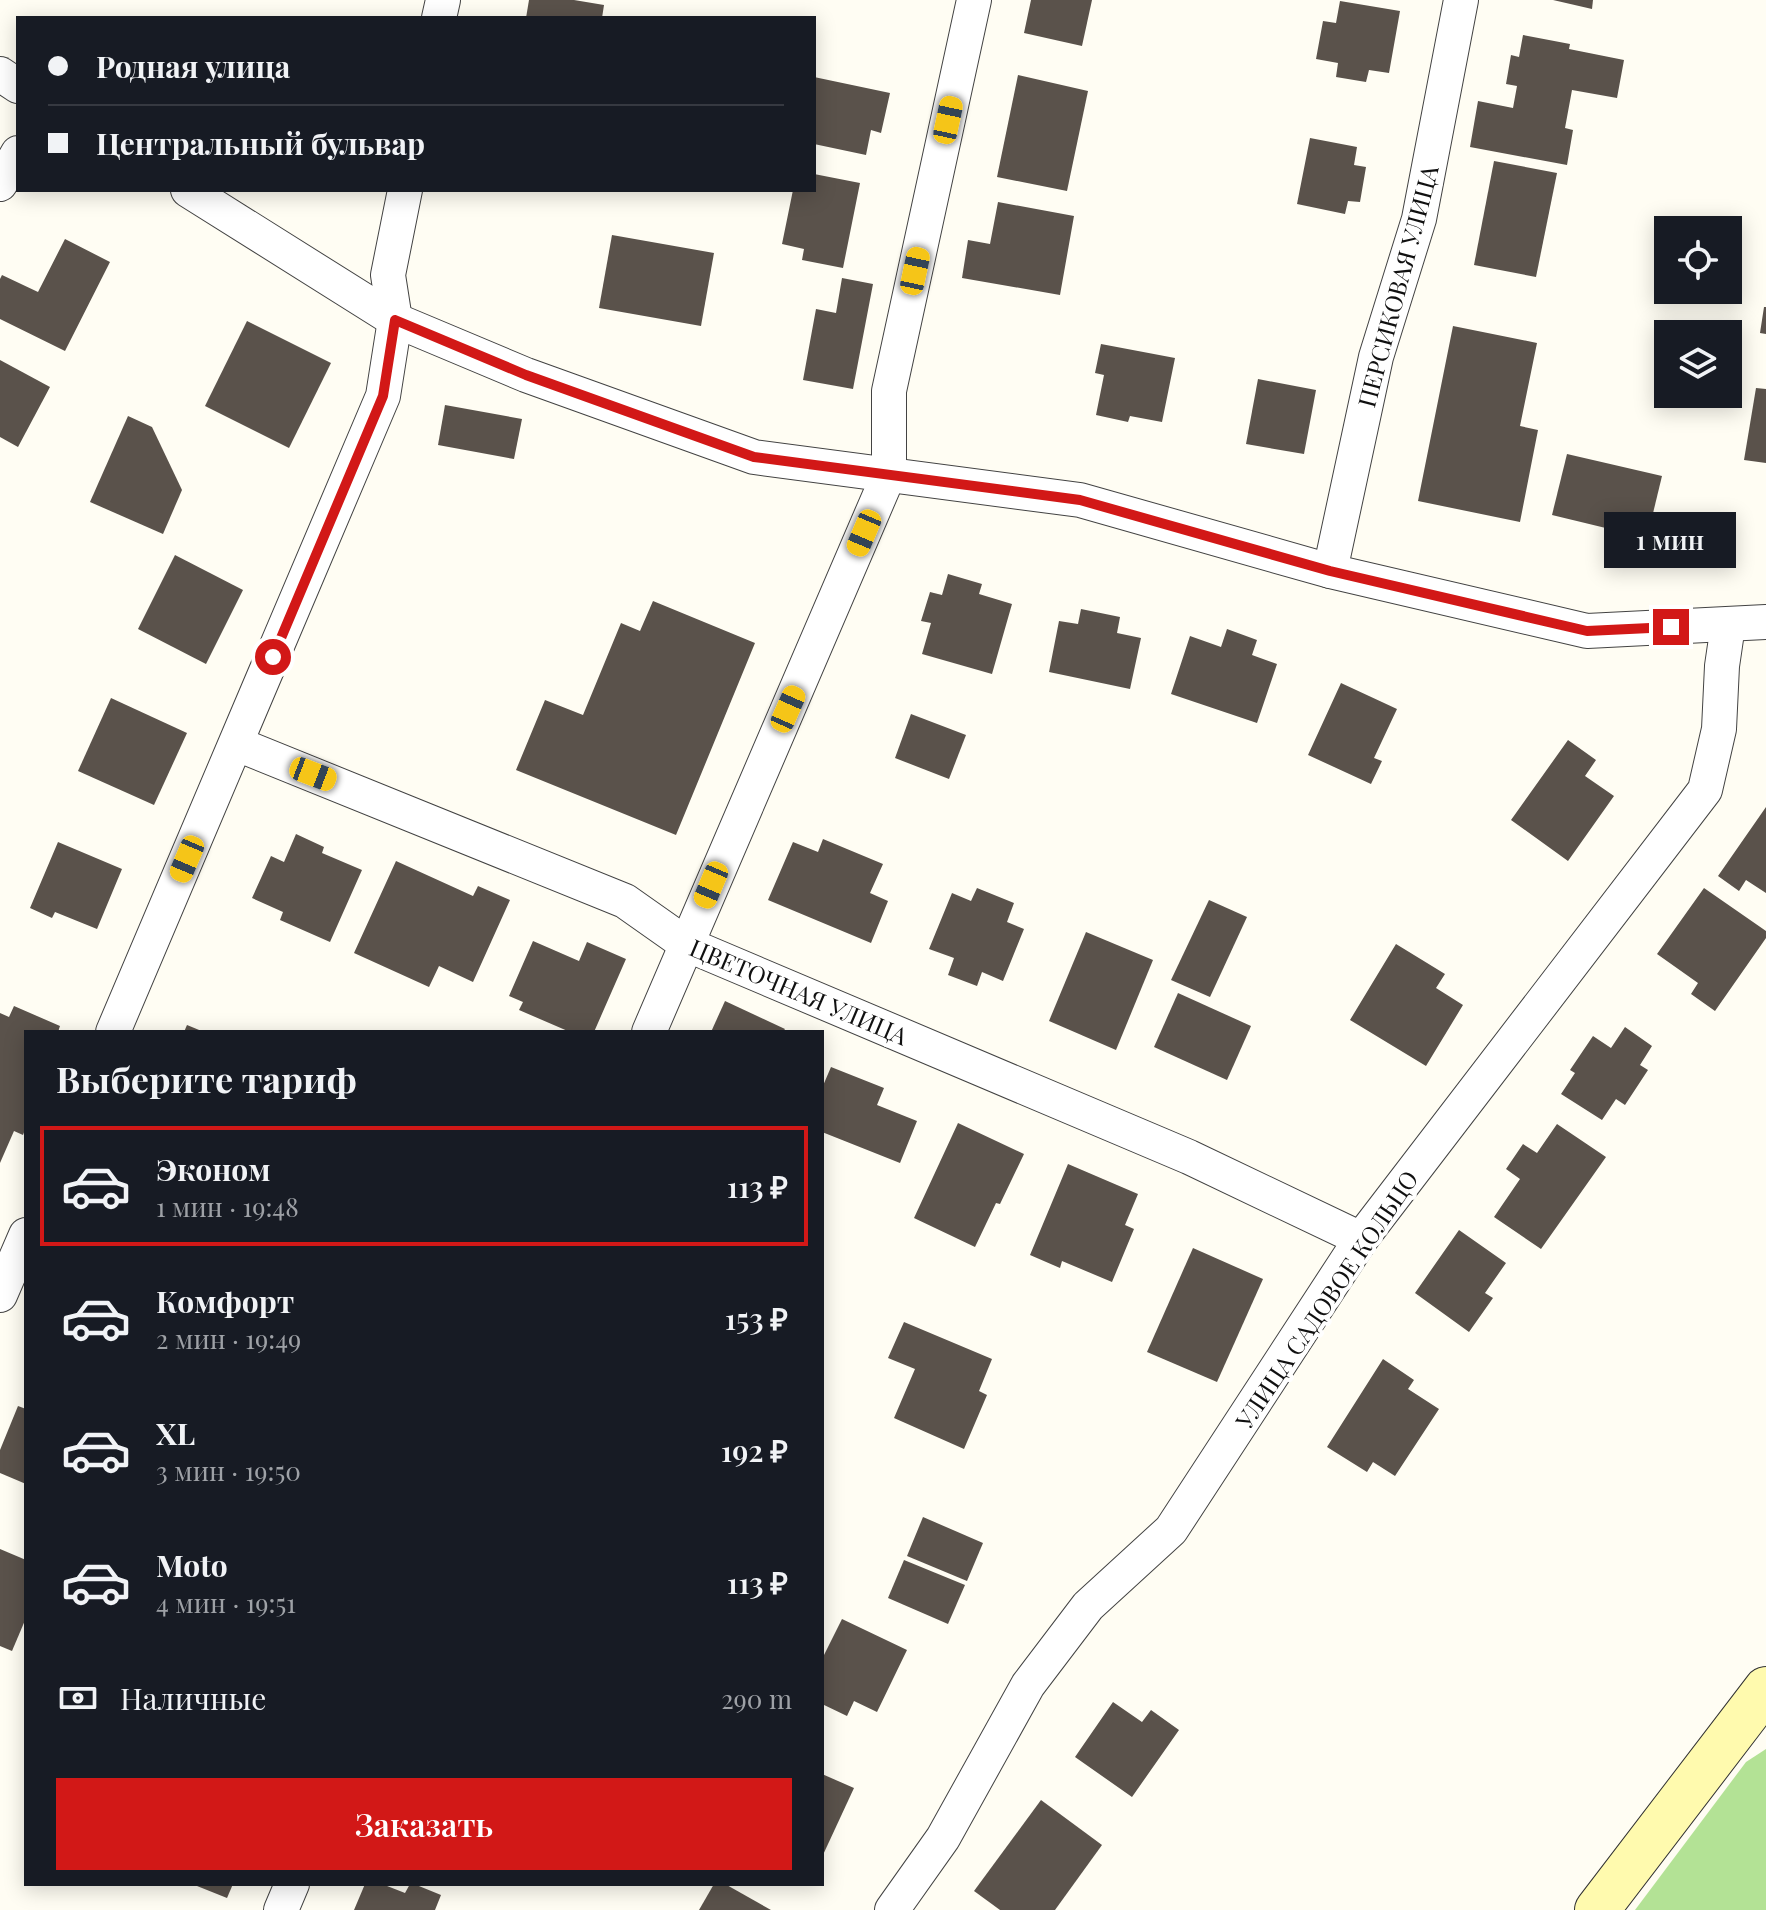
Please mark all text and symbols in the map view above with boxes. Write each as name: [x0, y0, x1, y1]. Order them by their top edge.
text: Родная улица: [96, 46, 290, 86]
car: [931, 94, 965, 146]
text: Центральный бульвар: [96, 123, 425, 163]
street label: ПЕРСИКОВАЯ УЛИЦА: [1349, 161, 1445, 411]
map controls: [1654, 216, 1742, 408]
button: locate: [1654, 216, 1742, 304]
car: [898, 245, 932, 297]
button: layers: [1654, 320, 1742, 408]
car: [844, 506, 884, 560]
callout: 1 мин: [1605, 511, 1737, 567]
text: 1 мин: [1636, 522, 1704, 557]
route end: [1653, 609, 1689, 645]
route start: [255, 639, 291, 675]
car: [767, 682, 809, 736]
car: [286, 754, 340, 794]
car: [167, 832, 207, 886]
car: [691, 858, 731, 912]
street label: ЦВЕТОЧНАЯ УЛИЦА: [685, 931, 914, 1052]
text: Выберите тариф: [56, 1054, 357, 1102]
text: Эконом: [156, 1149, 271, 1189]
icon: car: [60, 1150, 132, 1222]
street label: УЛИЦА САДОВОЕ КОЛЬЦО: [1227, 1164, 1425, 1435]
text: 113 ₽: [727, 1166, 788, 1206]
text: 1 мин · 19:48: [156, 1189, 299, 1224]
text: Комфорт: [156, 1281, 294, 1321]
icon: car: [60, 1282, 132, 1354]
text: 153 ₽: [725, 1298, 788, 1338]
text: 2 мин · 19:49: [156, 1321, 301, 1356]
text: XL: [156, 1413, 195, 1453]
icon: car: [60, 1414, 132, 1486]
text: 192 ₽: [721, 1430, 788, 1470]
text: 3 мин · 19:50: [156, 1453, 301, 1488]
text: Moto: [156, 1545, 228, 1585]
icon: car: [60, 1546, 132, 1618]
text: 113 ₽: [727, 1562, 788, 1602]
text: 4 мин · 19:51: [156, 1585, 296, 1620]
icon: cash: [56, 1676, 100, 1720]
text: Наличные: [120, 1678, 266, 1718]
text: 290 m: [721, 1681, 792, 1716]
button: Заказать: [56, 1778, 792, 1870]

